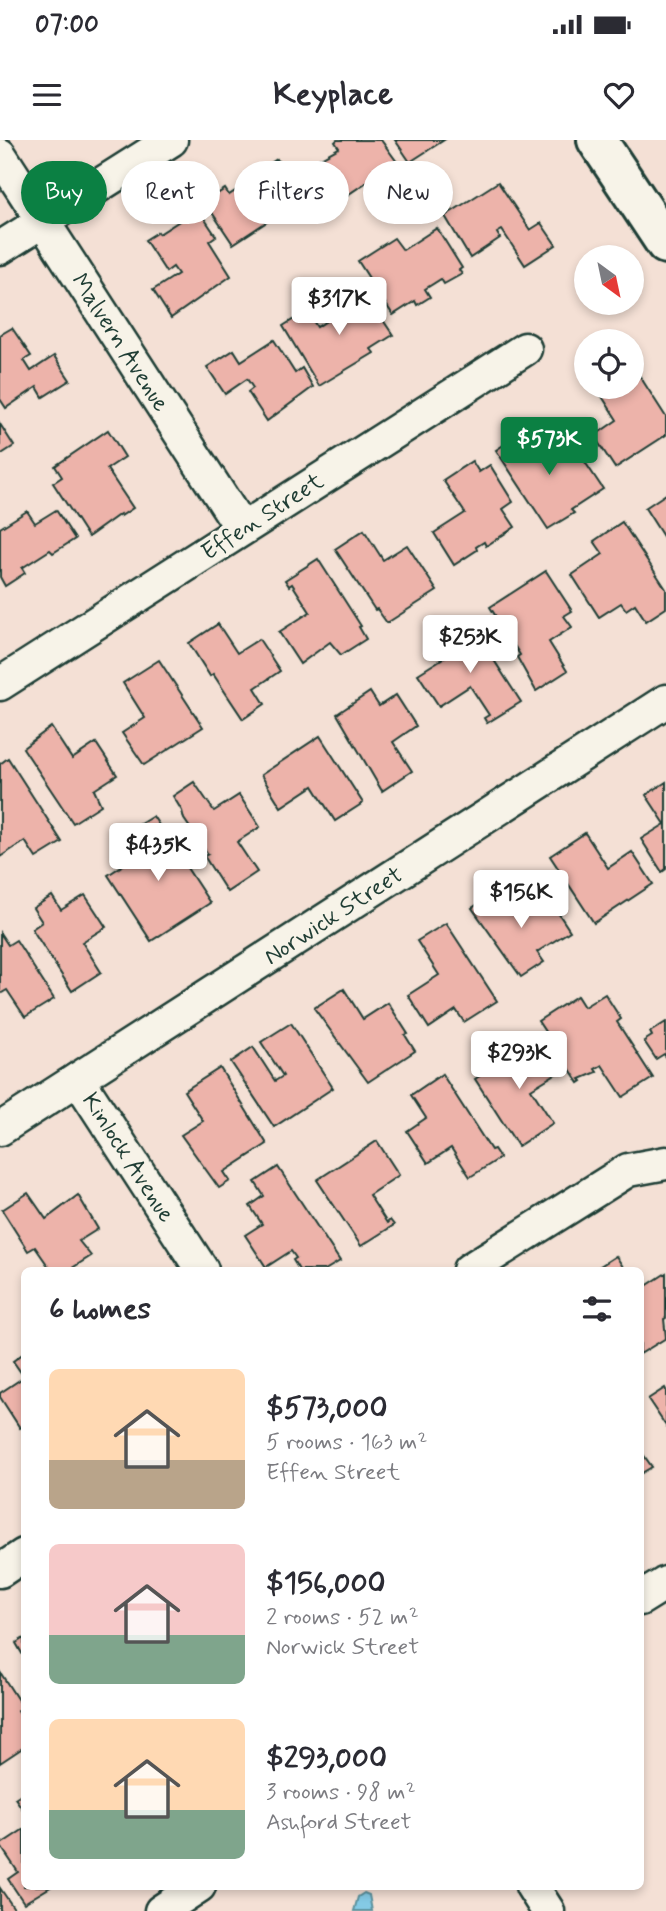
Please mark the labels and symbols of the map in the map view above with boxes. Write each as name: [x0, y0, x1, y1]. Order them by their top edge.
north arrow: [574, 245, 644, 315]
street label: Malvern Avenue: [63, 268, 176, 418]
pin: $317K: [290, 278, 388, 337]
pin: $573K: [500, 418, 598, 477]
street label: Effen Street: [196, 466, 330, 568]
pin: $253K: [421, 616, 519, 675]
pin: $435K: [109, 824, 207, 883]
street label: Norwick Street: [258, 860, 409, 973]
pin: $156K: [472, 870, 570, 930]
pin: $293K: [470, 1032, 568, 1091]
street label: Kinlock Avenue: [74, 1087, 181, 1229]

